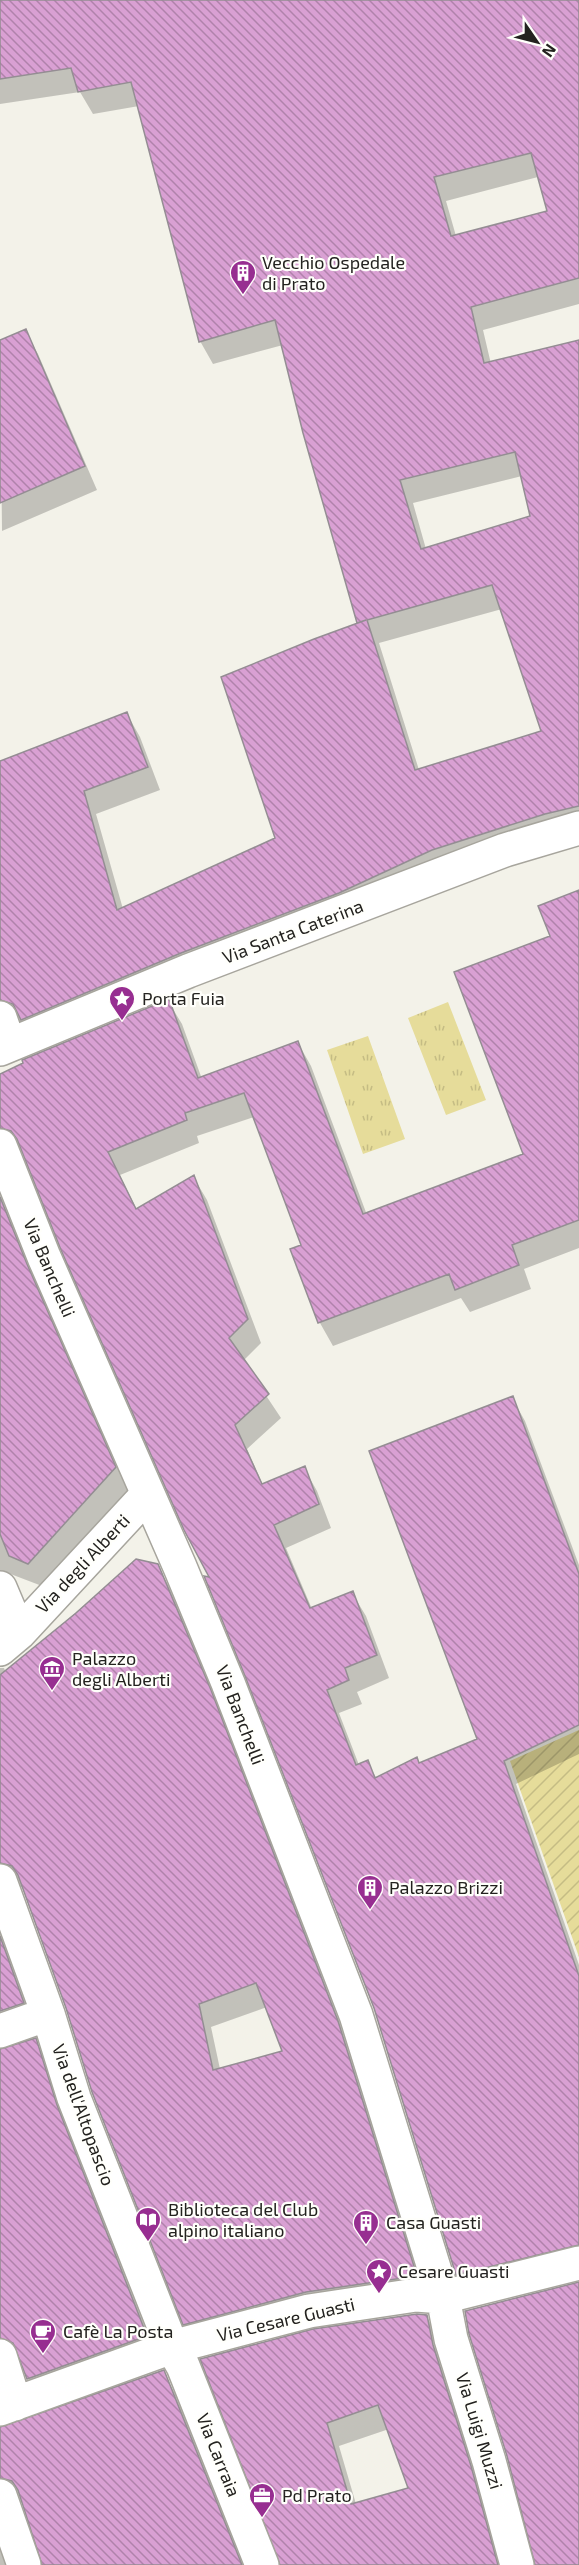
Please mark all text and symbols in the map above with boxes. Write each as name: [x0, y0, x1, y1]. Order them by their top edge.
north arrow: [507, 12, 567, 72]
text: N: [539, 41, 561, 61]
place label: Vecchio Ospedale di Prato: [262, 251, 405, 294]
building icon: Vecchio Ospedale di Prato: [228, 258, 258, 296]
street label: Via Santa Caterina: [219, 894, 366, 968]
place icon: Porta Fuia: [107, 984, 137, 1022]
place label: Porta Fuia: [142, 987, 225, 1009]
street label: Via Banchelli: [19, 1215, 81, 1320]
street label: Via degli Alberti: [31, 1509, 134, 1618]
place label: Palazzo degli Alberti: [72, 1647, 170, 1690]
museum icon: Palazzo degli Alberti: [37, 1654, 67, 1692]
street label: Via Banchelli: [212, 1662, 270, 1768]
building icon: Palazzo Brizzi: [355, 1873, 385, 1911]
place label: Palazzo Brizzi: [389, 1876, 503, 1898]
street label: Via dell'Altopascio: [48, 2041, 120, 2189]
place label: Biblioteca del Club alpino italiano: [168, 2198, 318, 2241]
library icon: Biblioteca del Club alpino italiano: [133, 2205, 163, 2243]
building icon: Casa Guasti: [351, 2208, 381, 2246]
place label: Casa Guasti: [386, 2211, 481, 2233]
place icon: Cesare Guasti: [364, 2257, 394, 2295]
place label: Cesare Guasti: [398, 2260, 510, 2282]
street label: Via Cesare Guasti: [215, 2292, 357, 2346]
cafe icon: Cafè La Posta: [28, 2317, 58, 2355]
place label: Cafè La Posta: [63, 2320, 173, 2342]
street label: Via Luigi Muzzi: [452, 2370, 508, 2492]
street label: Via Carraia: [192, 2410, 246, 2500]
office icon: Pd Prato: [247, 2481, 277, 2519]
place label: Pd Prato: [282, 2484, 352, 2506]

